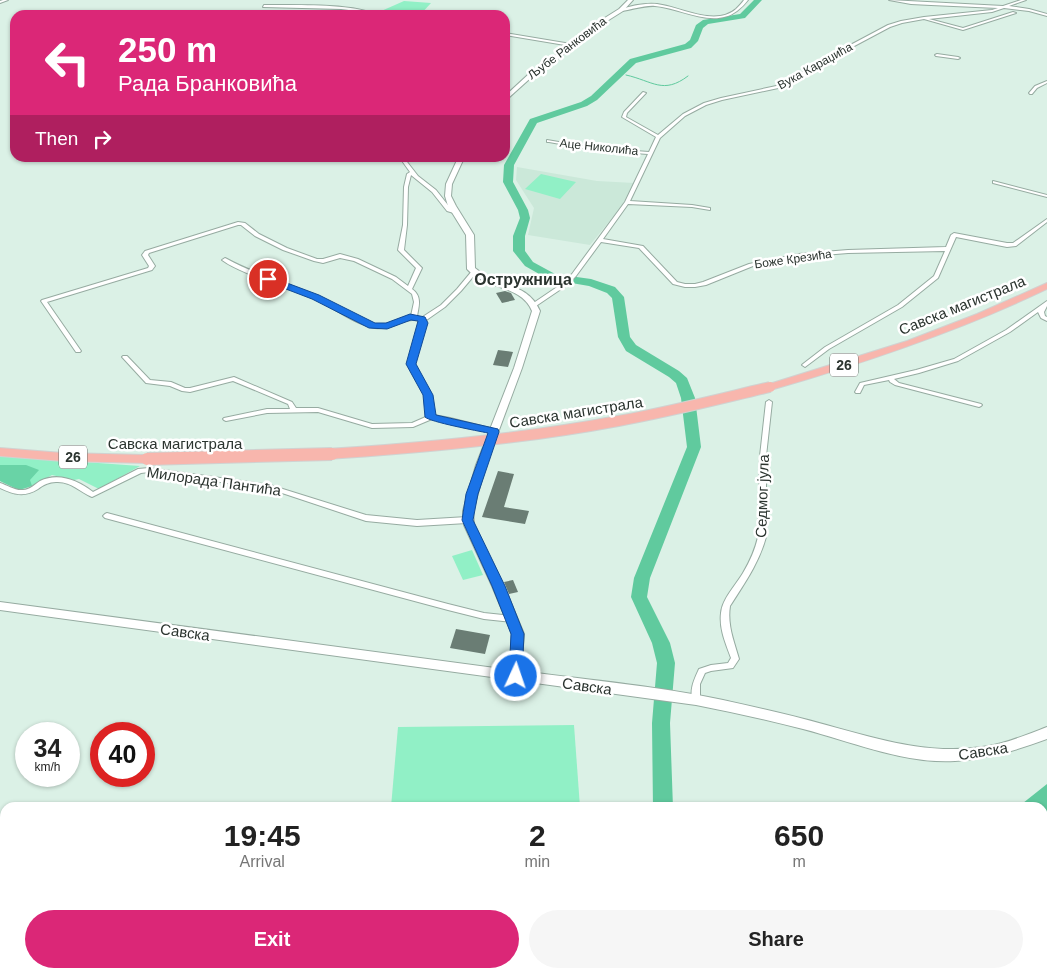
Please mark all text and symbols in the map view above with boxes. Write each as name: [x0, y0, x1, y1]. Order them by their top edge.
street label: Љубе Ранковића: [525, 14, 609, 82]
icon: left: [35, 30, 100, 95]
text: 250 m: [118, 30, 217, 69]
street label: Вука Караџића: [775, 40, 855, 92]
text: Рада Бранковића: [118, 71, 297, 96]
icon: right: [88, 125, 116, 153]
text: Then: [35, 128, 78, 149]
street label: Аце Николића: [559, 136, 639, 158]
street label: Боже Крезића: [753, 247, 833, 271]
pin: [247, 258, 289, 300]
icon: arrive: [254, 265, 282, 293]
district label: Остружница: [474, 271, 572, 288]
street label: Савска магистрала: [896, 272, 1028, 338]
road number: 26: [830, 354, 858, 376]
street label: Савска магистрала: [508, 393, 644, 431]
street label: Савска магистрала: [108, 435, 243, 452]
road number: 26: [59, 446, 87, 468]
street label: Седмог јула: [752, 453, 772, 538]
street label: Милорада Пантића: [146, 463, 283, 499]
street label: Савска: [159, 620, 212, 644]
position arrow: [489, 649, 541, 701]
street label: Савска: [561, 674, 614, 698]
speed limit sign: 40: [90, 722, 155, 787]
text: 34: [34, 734, 61, 762]
street label: Савска: [957, 739, 1010, 763]
text: km/h: [34, 760, 61, 774]
text: 19:45: [224, 819, 301, 852]
text: 2: [529, 819, 546, 852]
text: 650: [774, 819, 824, 852]
text: Arrival: [240, 853, 285, 870]
text: min: [524, 853, 550, 870]
text: m: [792, 853, 806, 870]
button: Exit: [25, 910, 519, 968]
button: Share: [529, 910, 1023, 968]

